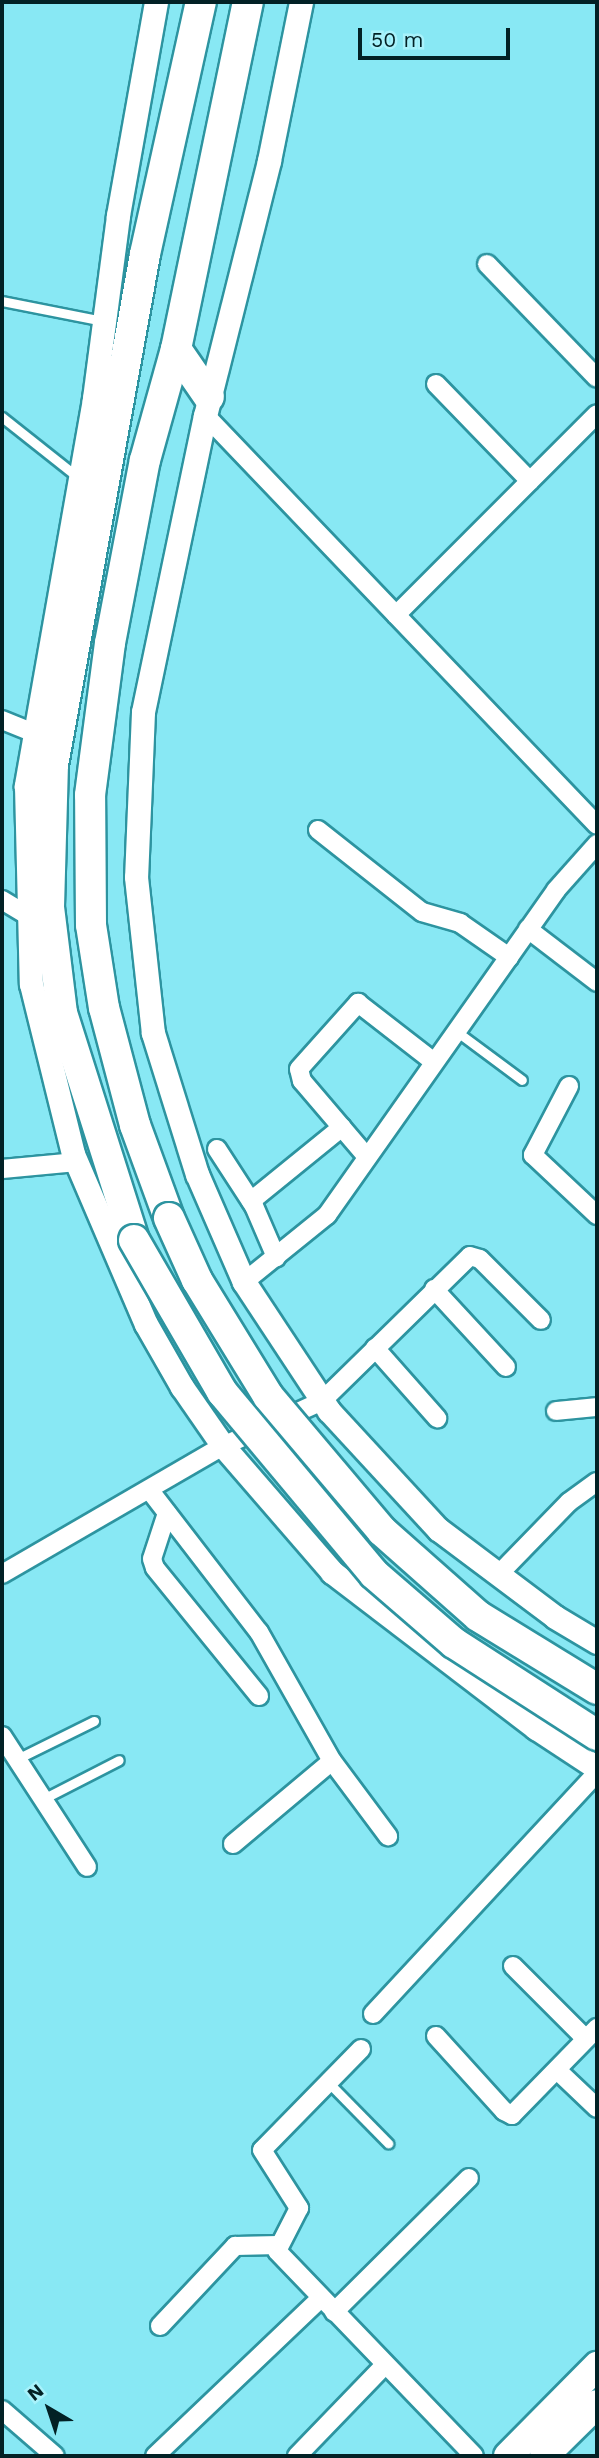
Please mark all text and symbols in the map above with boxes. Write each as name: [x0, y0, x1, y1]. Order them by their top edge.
scale bar: [361, 14, 513, 58]
text: 50 m: [371, 27, 423, 52]
north arrow: [14, 2374, 84, 2444]
text: N: [23, 2379, 48, 2406]

